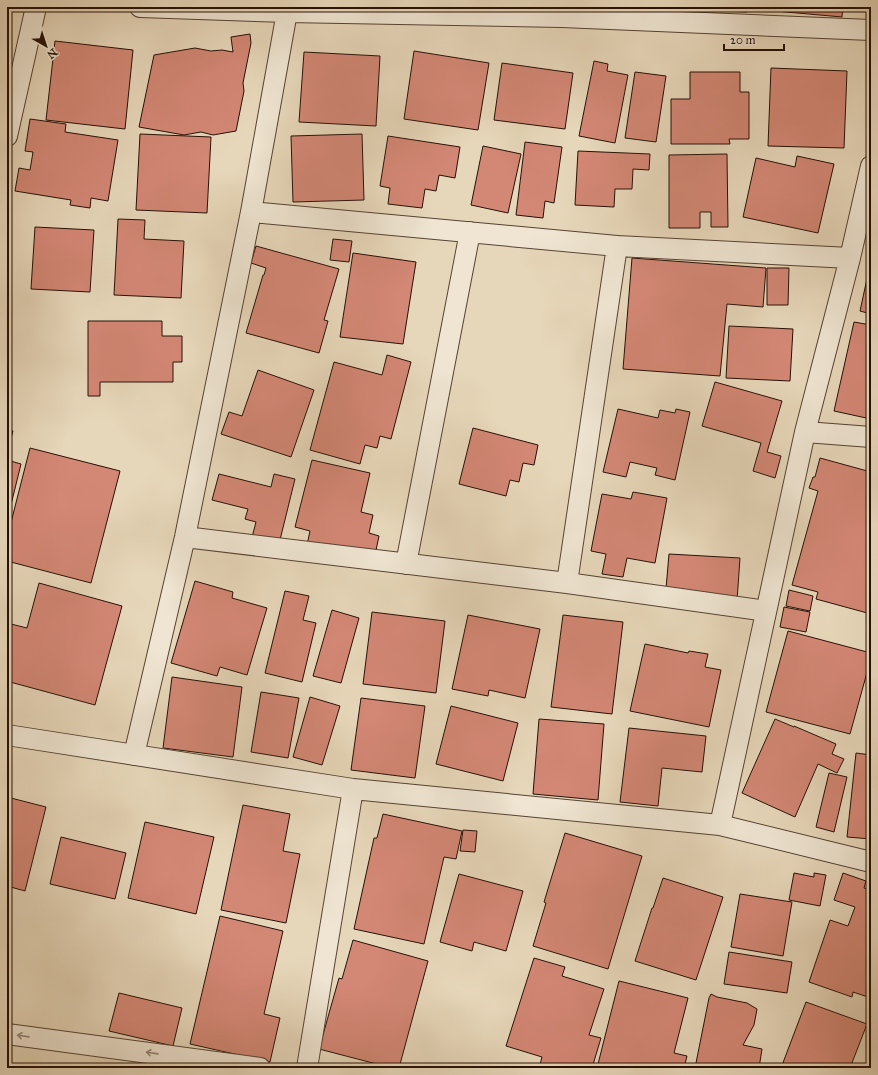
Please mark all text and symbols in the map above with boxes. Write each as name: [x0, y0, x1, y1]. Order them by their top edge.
north arrow: [26, 26, 66, 66]
scale bar: [724, 26, 784, 52]
text: 20 m: [730, 33, 756, 47]
text: N: [44, 45, 60, 62]
one-way arrow: [17, 1032, 30, 1040]
one-way arrow: [146, 1050, 159, 1057]

